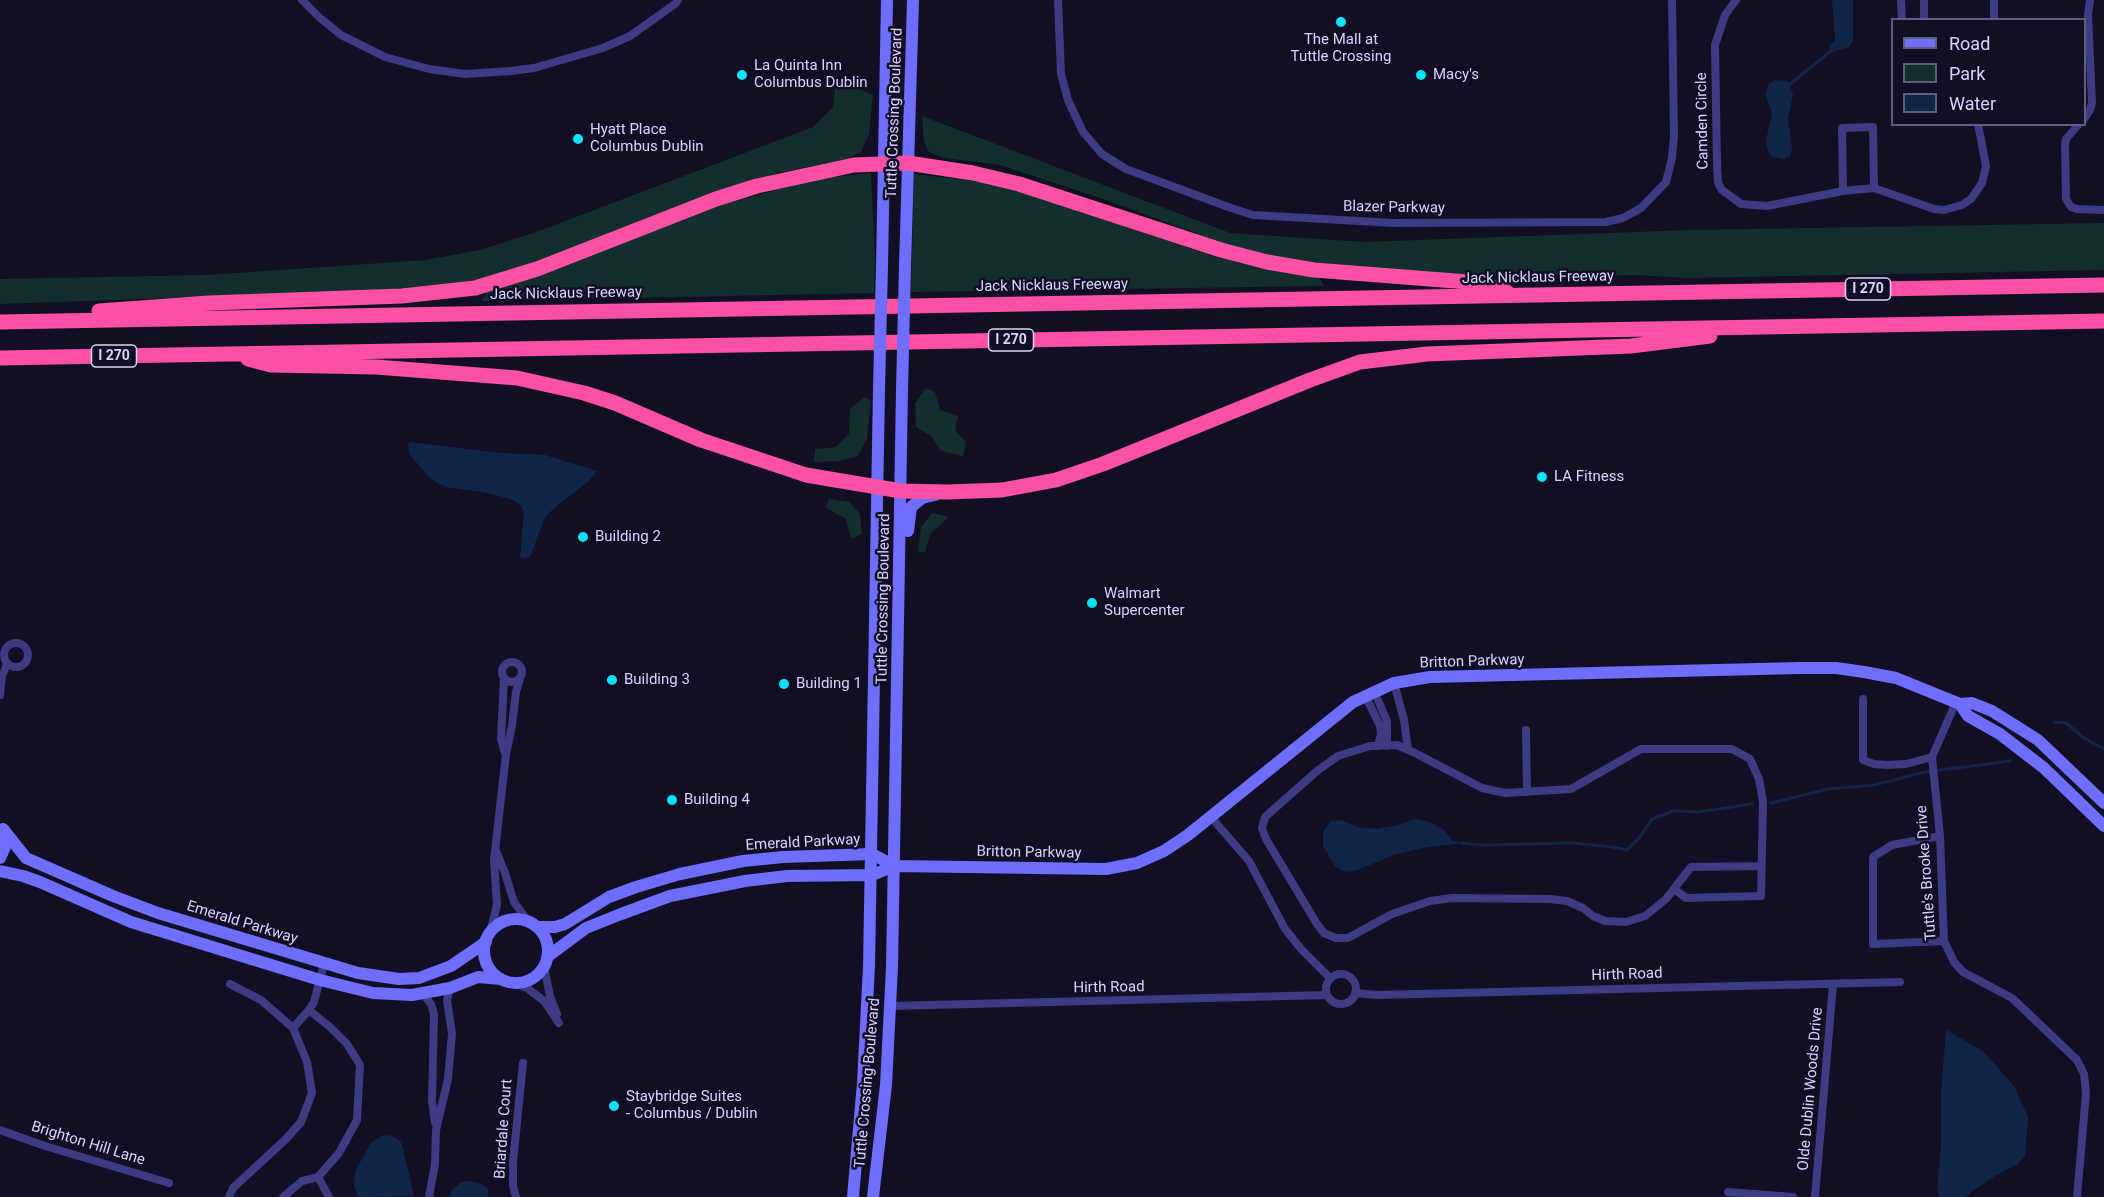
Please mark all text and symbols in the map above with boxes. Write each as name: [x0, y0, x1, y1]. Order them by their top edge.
marker: The Mall at Tuttle Crossing: [1334, 15, 1348, 29]
legend: [1891, 18, 2086, 126]
street label: Tuttle Crossing Boulevard: [883, 27, 907, 199]
place label: The Mall at Tuttle Crossing: [1291, 31, 1391, 66]
text: Road: [1949, 33, 1990, 54]
place label: La Quinta Inn Columbus Dublin: [754, 57, 868, 92]
text: Park: [1949, 63, 1985, 84]
place label: Macy's: [1433, 66, 1479, 84]
marker: La Quinta Inn Columbus Dublin: [735, 68, 749, 82]
marker: Macy's: [1414, 68, 1428, 82]
street label: Camden Circle: [1693, 72, 1713, 170]
text: Water: [1949, 93, 1996, 114]
place label: Hyatt Place Columbus Dublin: [590, 121, 704, 156]
marker: Hyatt Place Columbus Dublin: [571, 132, 585, 146]
street label: Blazer Parkway: [1343, 198, 1445, 218]
street label: Jack Nicklaus Freeway: [1462, 268, 1614, 288]
street label: Jack Nicklaus Freeway: [976, 276, 1128, 296]
road number: I 270: [1846, 278, 1890, 300]
street label: Jack Nicklaus Freeway: [490, 284, 642, 304]
road number: I 270: [988, 329, 1034, 351]
road number: I 270: [92, 345, 136, 367]
place label: LA Fitness: [1554, 468, 1624, 486]
marker: LA Fitness: [1535, 470, 1549, 484]
street label: Tuttle Crossing Boulevard: [874, 513, 894, 685]
place label: Building 2: [595, 528, 661, 546]
marker: Building 2: [576, 530, 590, 544]
place label: Walmart Supercenter: [1104, 585, 1185, 620]
marker: Walmart Supercenter: [1085, 596, 1099, 610]
street label: Britton Parkway: [1419, 651, 1525, 673]
place label: Building 3: [624, 671, 690, 689]
marker: Building 3: [605, 673, 619, 687]
place label: Building 1: [796, 675, 862, 693]
marker: Building 1: [777, 677, 791, 691]
place label: Building 4: [684, 791, 750, 809]
marker: Building 4: [665, 793, 679, 807]
street label: Tuttle's Brooke Drive: [1913, 805, 1941, 941]
street label: Emerald Parkway: [745, 831, 861, 855]
street label: Britton Parkway: [976, 843, 1082, 863]
street label: Emerald Parkway: [184, 898, 300, 948]
street label: Hirth Road: [1591, 965, 1663, 985]
street label: Hirth Road: [1073, 978, 1145, 998]
street label: Tuttle Crossing Boulevard: [852, 997, 884, 1169]
street label: Olde Dublin Woods Drive: [1795, 1007, 1827, 1171]
street label: Briardale Court: [492, 1078, 516, 1180]
place label: Staybridge Suites - Columbus / Dublin: [626, 1088, 757, 1123]
marker: Staybridge Suites - Columbus / Dublin: [607, 1099, 621, 1113]
street label: Brighton Hill Lane: [29, 1118, 147, 1170]

